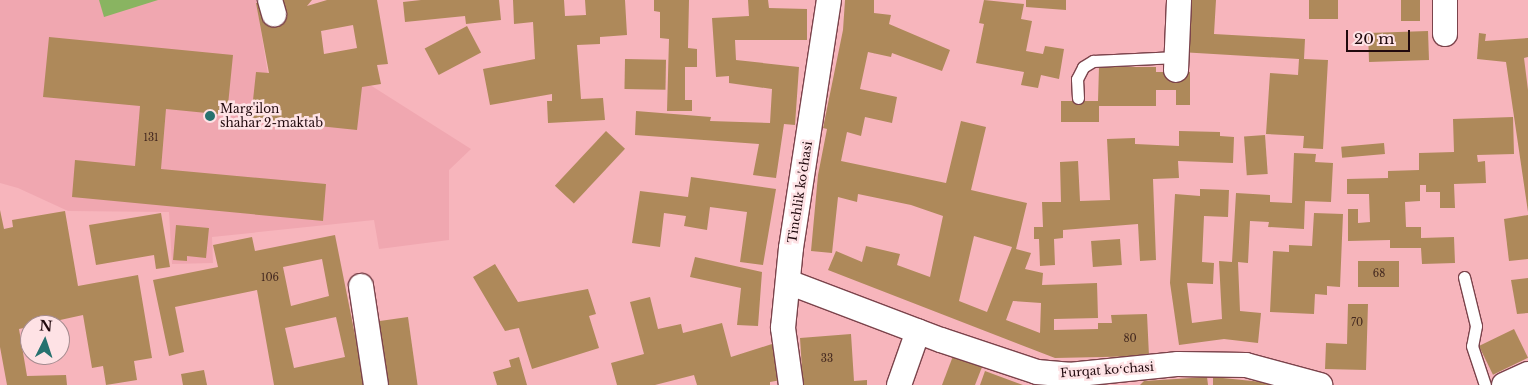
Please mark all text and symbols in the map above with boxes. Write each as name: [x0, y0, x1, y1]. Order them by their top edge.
scale bar: [1348, 20, 1412, 52]
text: 20 m: [1354, 29, 1394, 48]
place label: Marg'ilon shahar 2-maktab: [220, 102, 323, 130]
marker: Marg'ilon shahar 2-maktab: [204, 110, 216, 122]
house number: 131: [143, 132, 159, 144]
street label: Tinchlik ko'chasi: [785, 140, 815, 244]
house number: 68: [1373, 268, 1385, 280]
house number: 106: [261, 272, 279, 284]
north arrow: [20, 315, 70, 365]
text: N: [39, 317, 53, 335]
house number: 70: [1351, 317, 1363, 329]
house number: 80: [1123, 333, 1137, 345]
house number: 33: [821, 353, 833, 365]
street label: Furqat koʻchasi: [1060, 360, 1154, 380]

